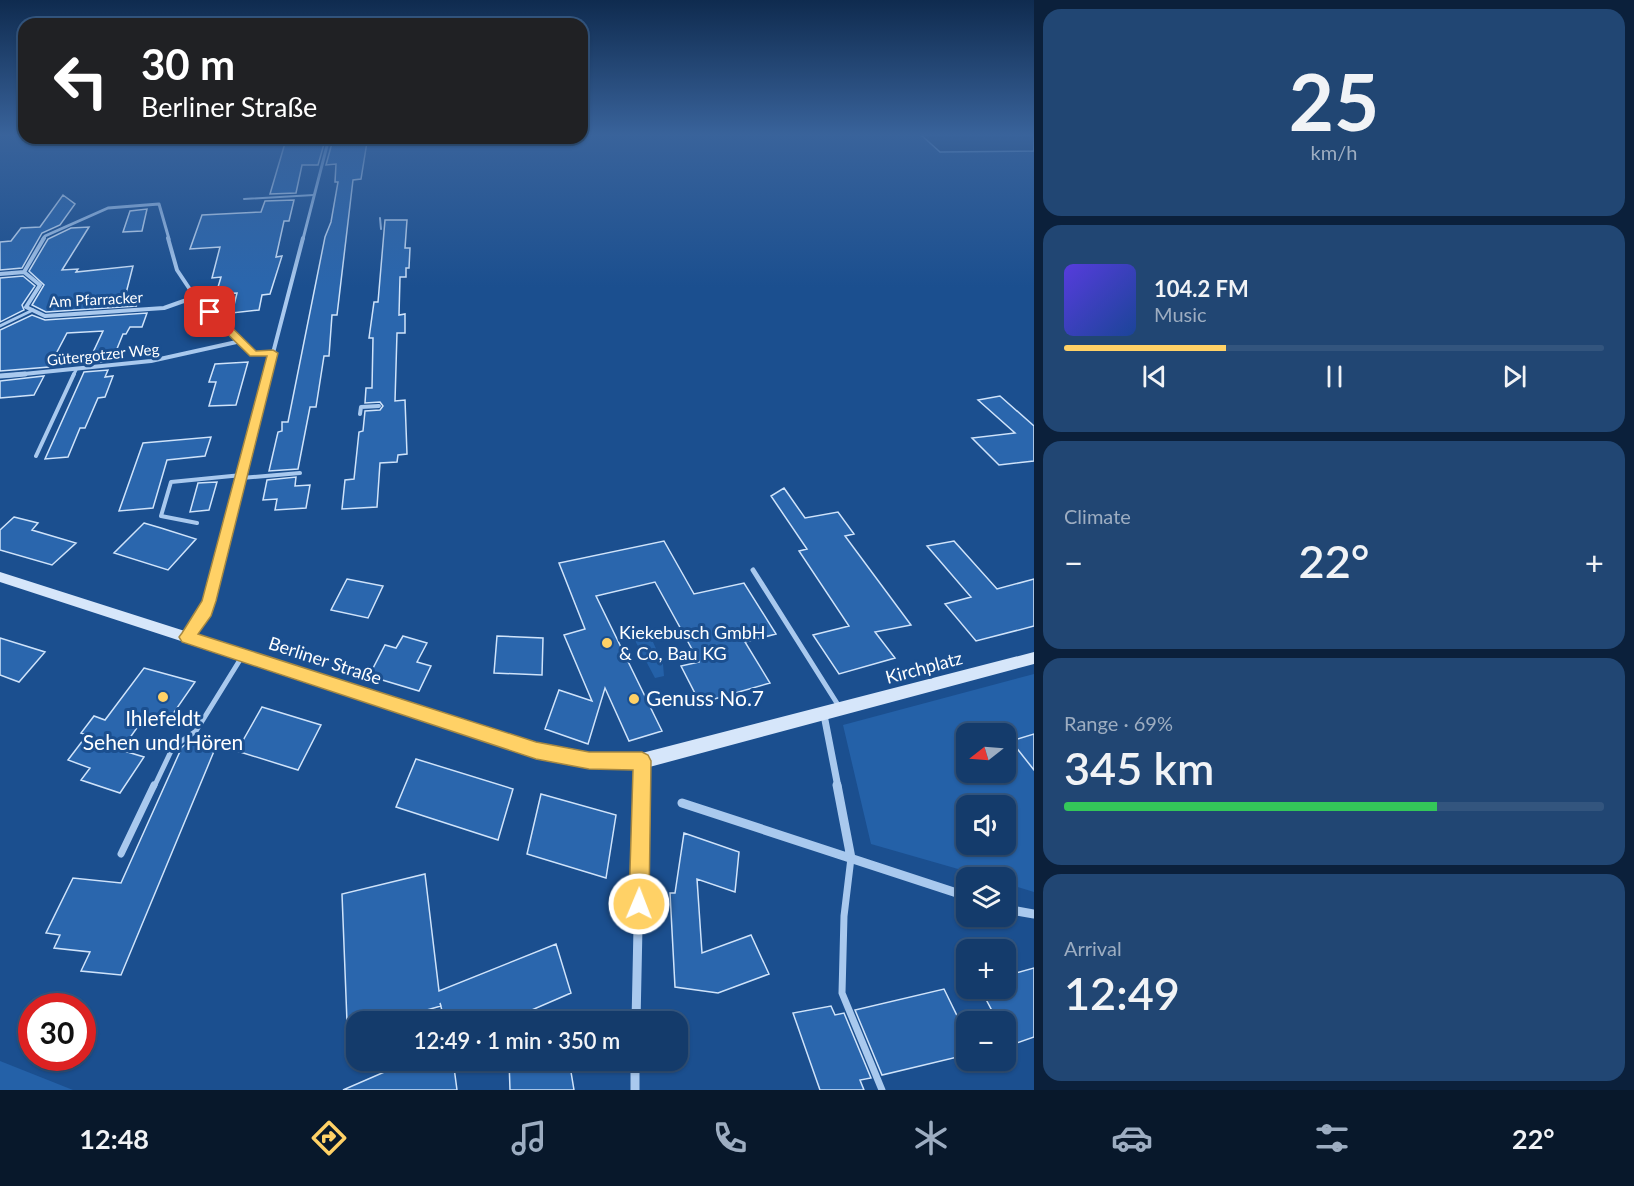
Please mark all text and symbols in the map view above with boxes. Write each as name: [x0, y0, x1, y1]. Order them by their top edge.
text: 30 m: [141, 39, 235, 89]
icon: left: [42, 42, 120, 120]
text: 25: [1289, 54, 1379, 148]
text: Berliner Straße: [141, 90, 317, 123]
text: km/h: [1311, 140, 1357, 164]
text: 104.2 FM: [1154, 275, 1249, 302]
pin: [184, 286, 235, 337]
street label: Am Pfarracker: [49, 288, 144, 310]
icon: arrive: [193, 295, 226, 328]
text: Music: [1154, 302, 1207, 326]
street label: Gütergotzer Weg: [46, 339, 160, 369]
icon: previous: [1138, 360, 1171, 393]
icon: pause: [1318, 360, 1351, 393]
icon: next: [1498, 360, 1531, 393]
text: Climate: [1064, 504, 1131, 528]
text: 22°: [1299, 534, 1369, 588]
text: −: [1064, 542, 1083, 582]
text: +: [1585, 542, 1604, 582]
place label: Kiekebusch GmbH & Co, Bau KG: [619, 621, 765, 664]
street label: Berliner Straße: [266, 631, 385, 689]
marker: Kiekebusch GmbH & Co, Bau KG: [600, 636, 614, 650]
street label: Kirchplatz: [883, 646, 965, 688]
place label: Genuss No.7: [646, 685, 764, 710]
marker: Ihlefeldt Sehen und Hören: [156, 690, 170, 704]
marker: Genuss No.7: [627, 692, 641, 706]
place label: Ihlefeldt Sehen und Hören: [83, 705, 243, 754]
text: Range · 69%: [1064, 711, 1173, 735]
north arrow: [956, 723, 1016, 783]
map controls: [956, 723, 1016, 1071]
text: 345 km: [1064, 741, 1214, 795]
button: sound: [956, 795, 1016, 855]
button: layers: [956, 867, 1016, 927]
position arrow: [607, 872, 671, 936]
text: Arrival: [1064, 936, 1122, 960]
button: +: [956, 939, 1016, 999]
text: 12:49: [1064, 966, 1180, 1020]
speed limit sign: 30: [18, 993, 96, 1071]
button: −: [956, 1011, 1016, 1071]
text: 12:49 · 1 min · 350 m: [414, 1027, 620, 1054]
icon: directions: [308, 1117, 350, 1159]
icon: music: [508, 1117, 550, 1159]
icon: phone: [709, 1117, 751, 1159]
icon: climate: [910, 1117, 952, 1159]
icon: car: [1111, 1117, 1153, 1159]
icon: filters: [1311, 1117, 1353, 1159]
text: 12:48: [79, 1122, 149, 1155]
text: 22°: [1512, 1122, 1555, 1155]

